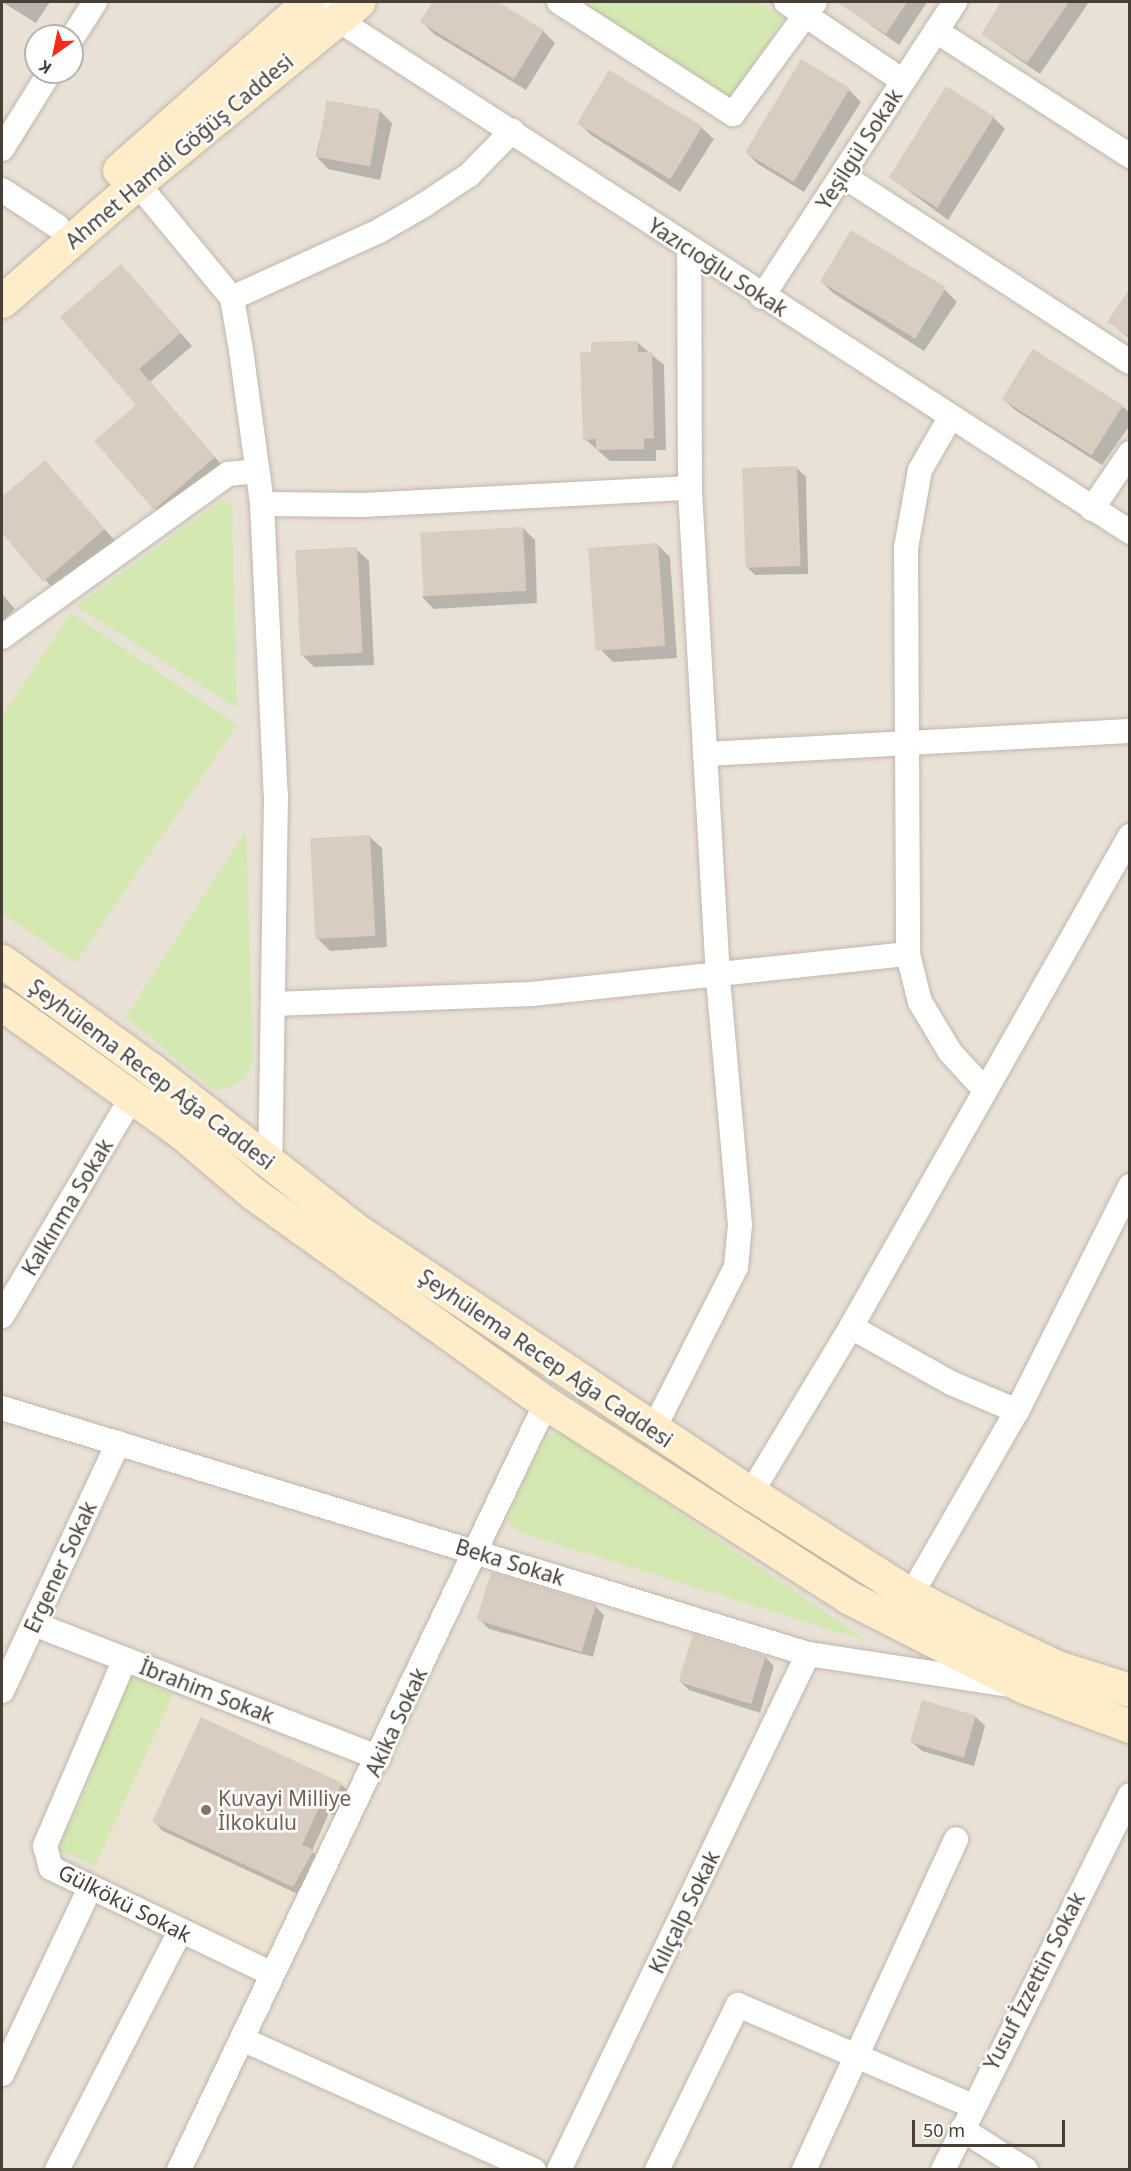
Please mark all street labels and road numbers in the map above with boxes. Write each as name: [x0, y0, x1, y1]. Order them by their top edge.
street label: Ahmet Hamdi Göğüş Caddesi: [60, 48, 298, 254]
street label: Yeşilgül Sokak: [811, 84, 907, 214]
street label: Yazıcıoğlu Sokak: [643, 213, 793, 321]
street label: Şeyhülema Recep Ağa Caddesi: [24, 973, 280, 1175]
street label: Kalkınma Sokak: [16, 1134, 118, 1280]
street label: Şeyhülema Recep Ağa Caddesi: [414, 1263, 678, 1453]
street label: Ergener Sokak: [19, 1497, 101, 1637]
street label: Beka Sokak: [453, 1534, 567, 1590]
street label: İbrahim Sokak: [136, 1654, 278, 1728]
street label: Akika Sokak: [360, 1664, 432, 1780]
street label: Kılıçalp Sokak: [643, 1847, 725, 1977]
street label: Gülkökü Sokak: [54, 1859, 196, 1947]
street label: Yusuf İzzettin Sokak: [978, 1888, 1090, 2074]

